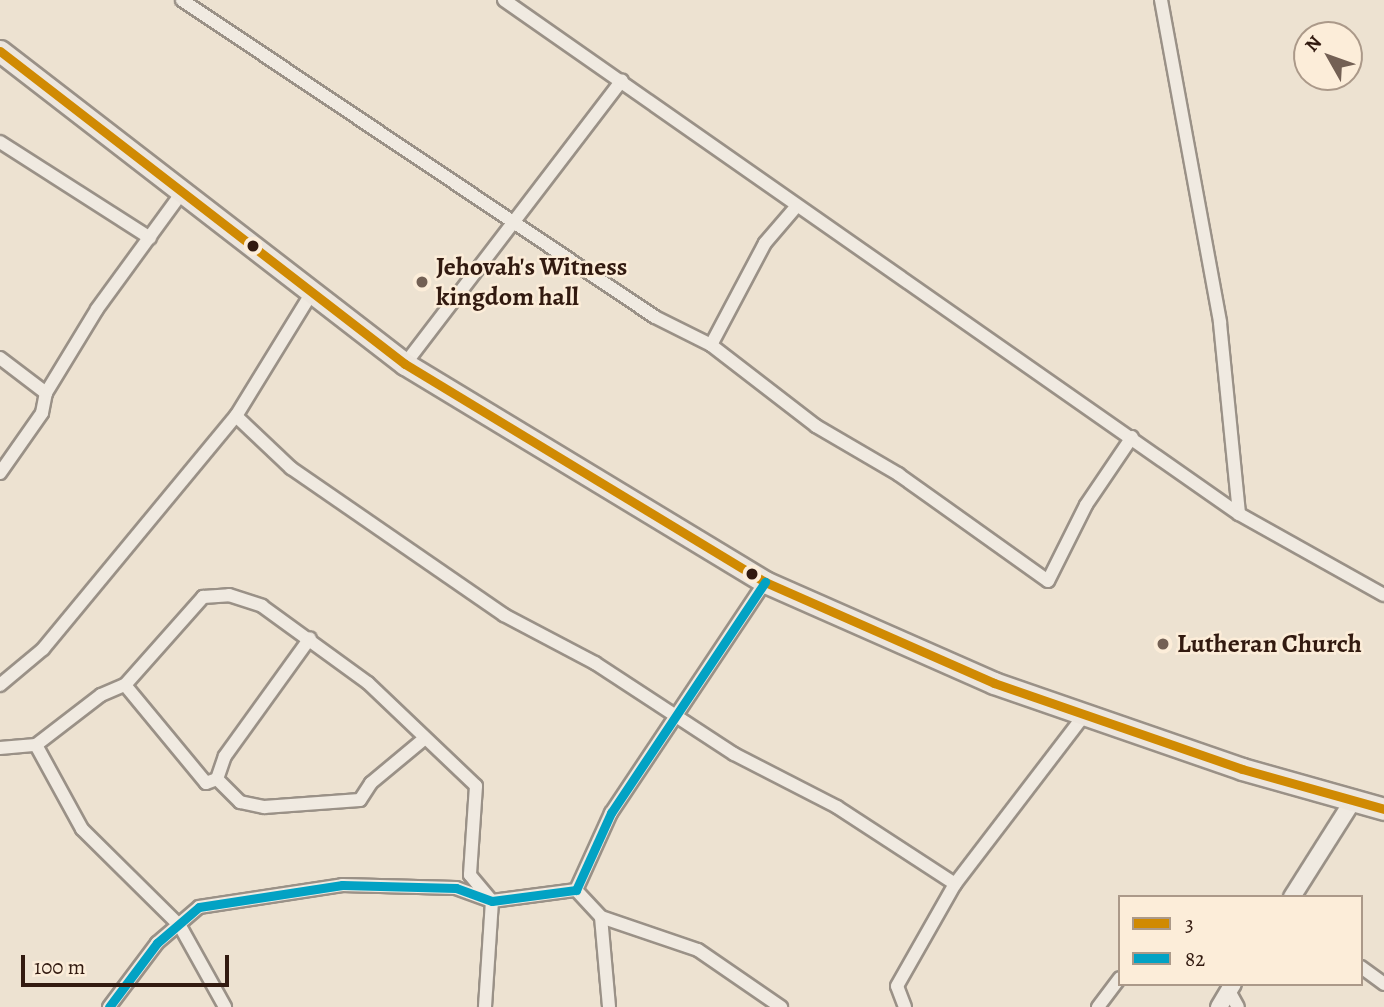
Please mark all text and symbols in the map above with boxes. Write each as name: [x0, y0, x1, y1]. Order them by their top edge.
north arrow: [1293, 21, 1363, 91]
text: N: [1299, 30, 1328, 57]
unlabelled marker: [246, 239, 260, 253]
place label: Jehovah's Witness kingdom hall: [436, 251, 627, 312]
marker: Jehovah's Witness kingdom hall: [414, 274, 430, 290]
unlabelled marker: [745, 567, 759, 581]
place label: Lutheran Church: [1177, 628, 1362, 660]
marker: Lutheran Church: [1155, 636, 1171, 652]
legend: [1118, 895, 1363, 986]
text: 3: [1185, 910, 1194, 938]
scale bar: [24, 940, 233, 984]
text: 82: [1185, 945, 1205, 973]
text: 100 m: [34, 953, 85, 981]

